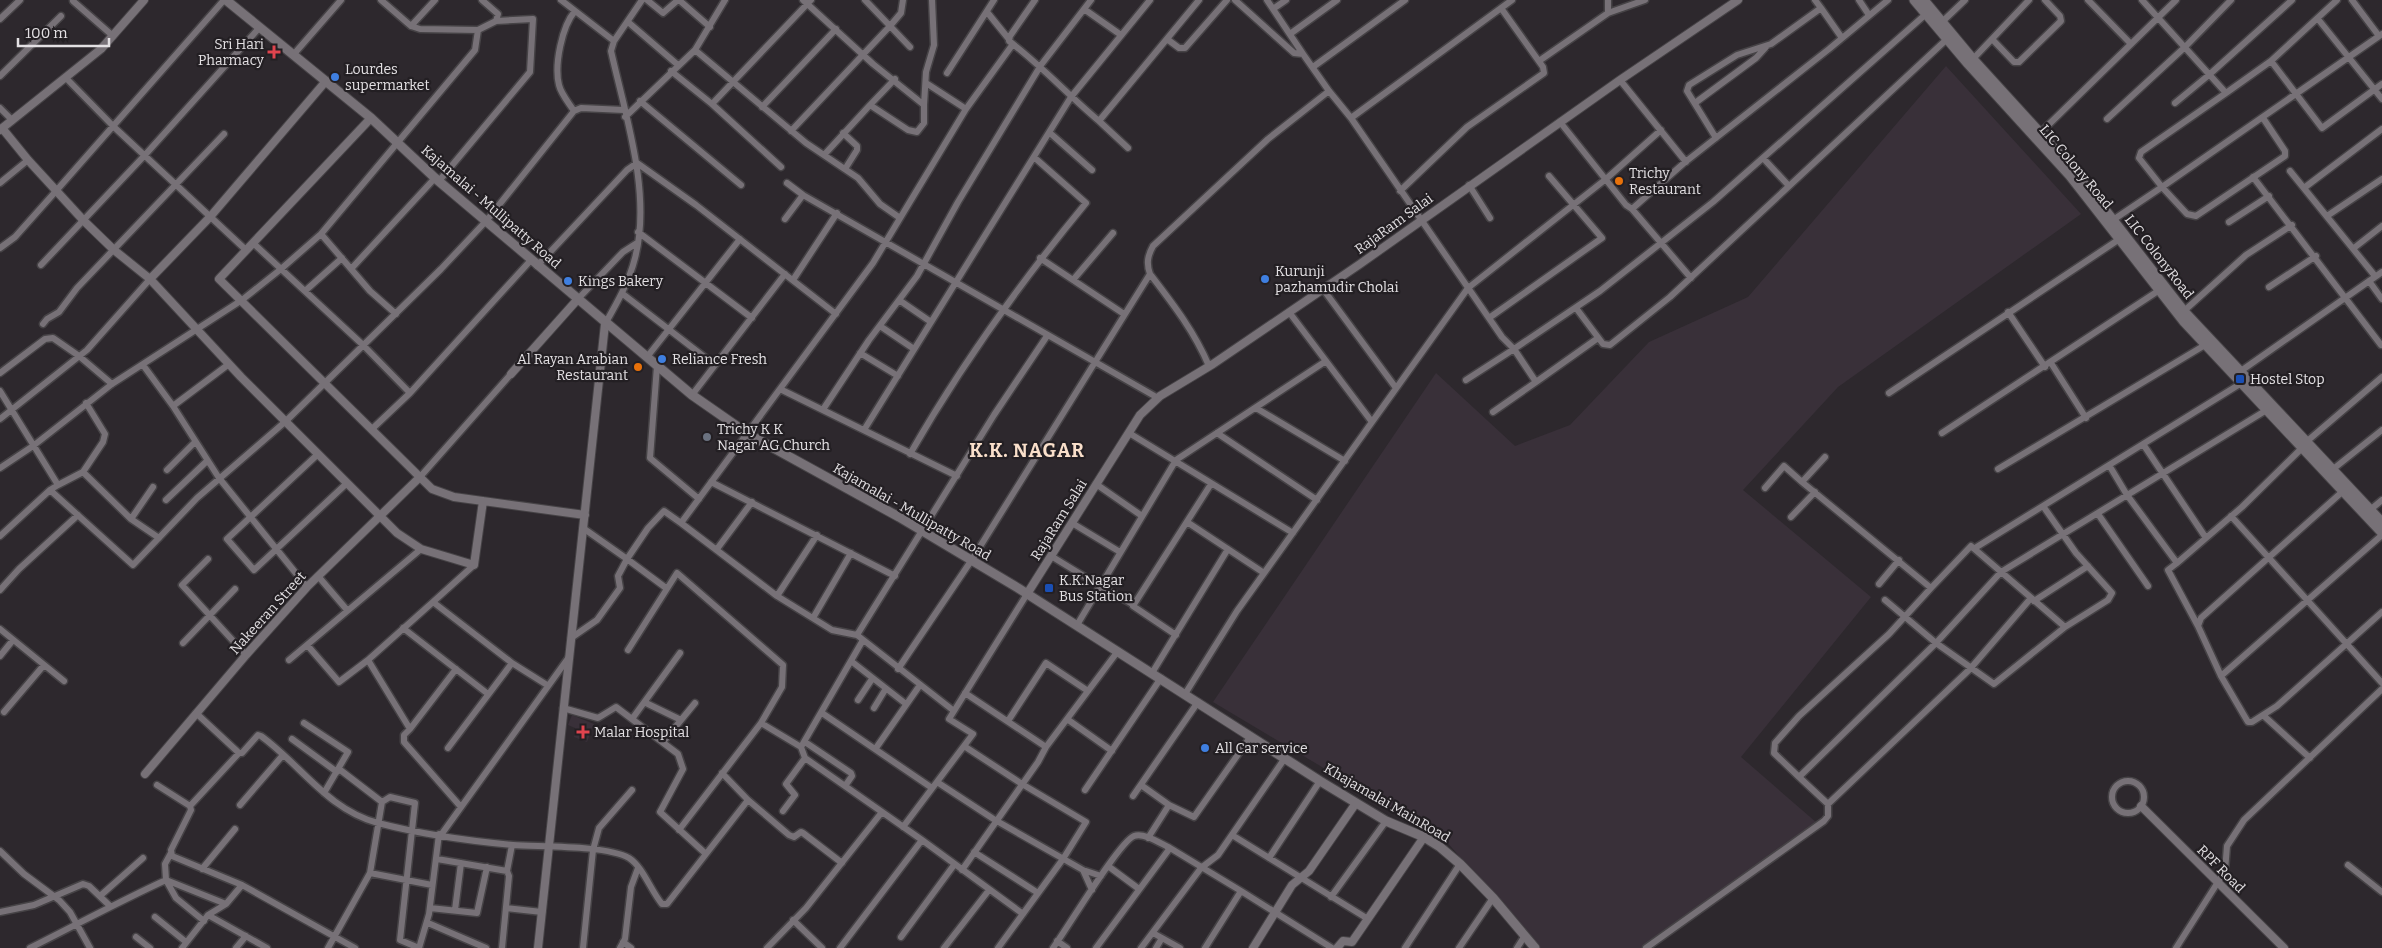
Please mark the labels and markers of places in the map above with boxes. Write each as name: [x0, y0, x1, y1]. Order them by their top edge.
place label: Sri Hari Pharmacy: [198, 36, 265, 69]
marker: Sri Hari Pharmacy: [268, 46, 280, 58]
place label: Lourdes supermarket: [345, 61, 430, 94]
marker: Lourdes supermarket: [329, 71, 341, 83]
place label: Trichy Restaurant: [1629, 165, 1701, 198]
marker: Trichy Restaurant: [1613, 175, 1625, 187]
place label: Kurunji pazhamudir Cholai: [1275, 263, 1399, 296]
place label: Kings Bakery: [578, 273, 664, 290]
marker: Kurunji pazhamudir Cholai: [1259, 273, 1271, 285]
marker: Kings Bakery: [562, 275, 574, 287]
place label: Al Rayan Arabian Restaurant: [517, 351, 628, 384]
place label: Reliance Fresh: [672, 351, 767, 368]
marker: Reliance Fresh: [656, 353, 668, 365]
marker: Al Rayan Arabian Restaurant: [632, 361, 644, 373]
place label: Hostel Stop: [2250, 371, 2325, 388]
marker: Hostel Stop: [2234, 373, 2246, 385]
place label: Trichy K K Nagar AG Church: [717, 421, 830, 454]
marker: Trichy K K Nagar AG Church: [701, 431, 713, 443]
place label: K.K.Nagar Bus Station: [1059, 572, 1133, 605]
marker: K.K.Nagar Bus Station: [1043, 582, 1055, 594]
place label: Malar Hospital: [594, 724, 689, 741]
marker: Malar Hospital: [576, 725, 590, 739]
place label: All Car service: [1215, 740, 1308, 757]
marker: All Car service: [1199, 742, 1211, 754]

